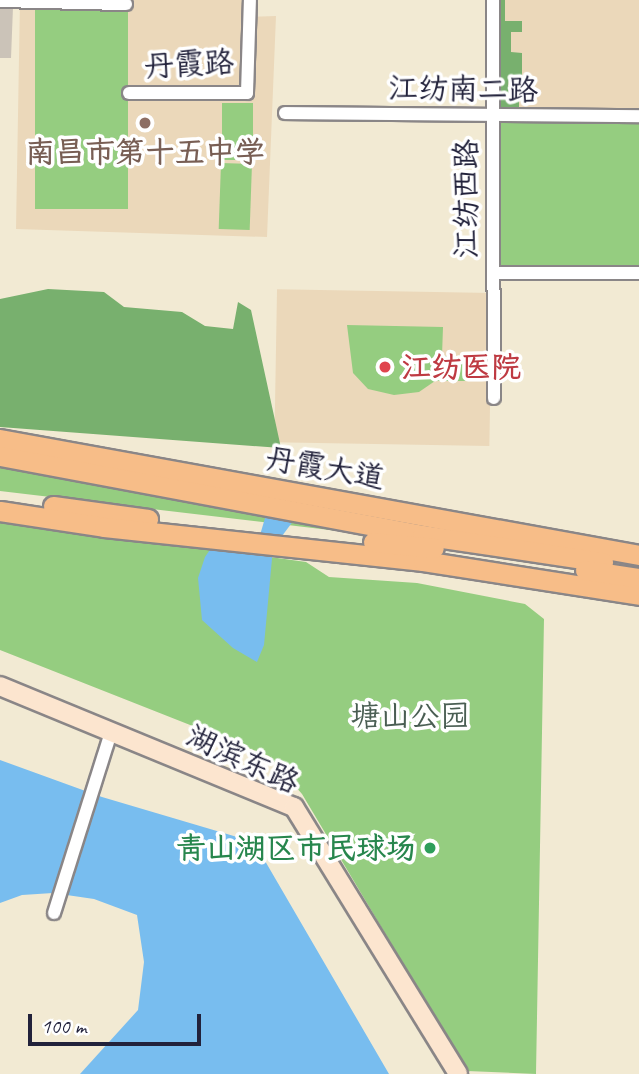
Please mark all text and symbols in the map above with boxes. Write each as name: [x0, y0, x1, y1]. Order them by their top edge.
street label: 丹霞路: [143, 44, 235, 84]
street label: 江纺南二路: [388, 70, 538, 108]
marker: 南昌市第十五中学: [137, 115, 153, 131]
place label: 南昌市第十五中学: [25, 134, 265, 170]
street label: 江纺西路: [448, 139, 484, 259]
place label: 江纺医院: [401, 349, 521, 385]
marker: 江纺医院: [375, 357, 395, 377]
street label: 丹霞大道: [263, 440, 387, 496]
park label: 塘山公园: [350, 698, 470, 734]
street label: 湖滨东路: [181, 717, 305, 801]
place label: 青山湖区市民球场: [176, 830, 416, 866]
marker: 青山湖区市民球场: [422, 840, 438, 856]
scale bar: [32, 1000, 205, 1044]
text: 100 m: [41, 1013, 86, 1039]

